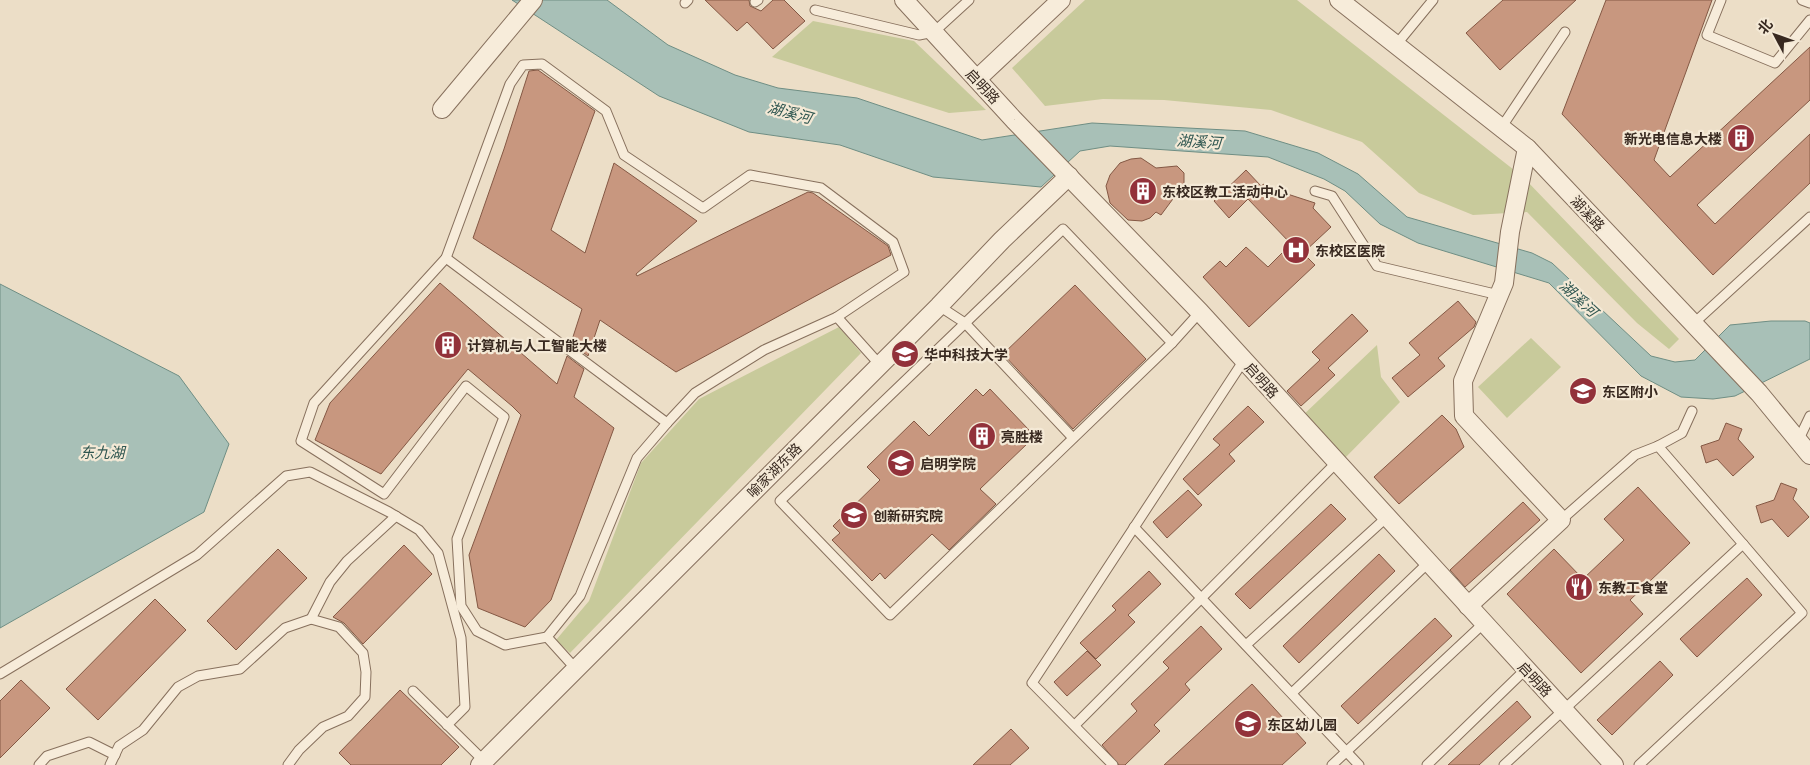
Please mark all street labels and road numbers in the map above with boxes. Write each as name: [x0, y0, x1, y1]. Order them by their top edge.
street label: 启明路: [962, 64, 1004, 108]
street label: 湖溪路: [1567, 191, 1609, 235]
street label: 启明路: [1241, 358, 1283, 402]
street label: 喻家湖东路: [743, 439, 805, 501]
street label: 启明路: [1514, 657, 1556, 701]

